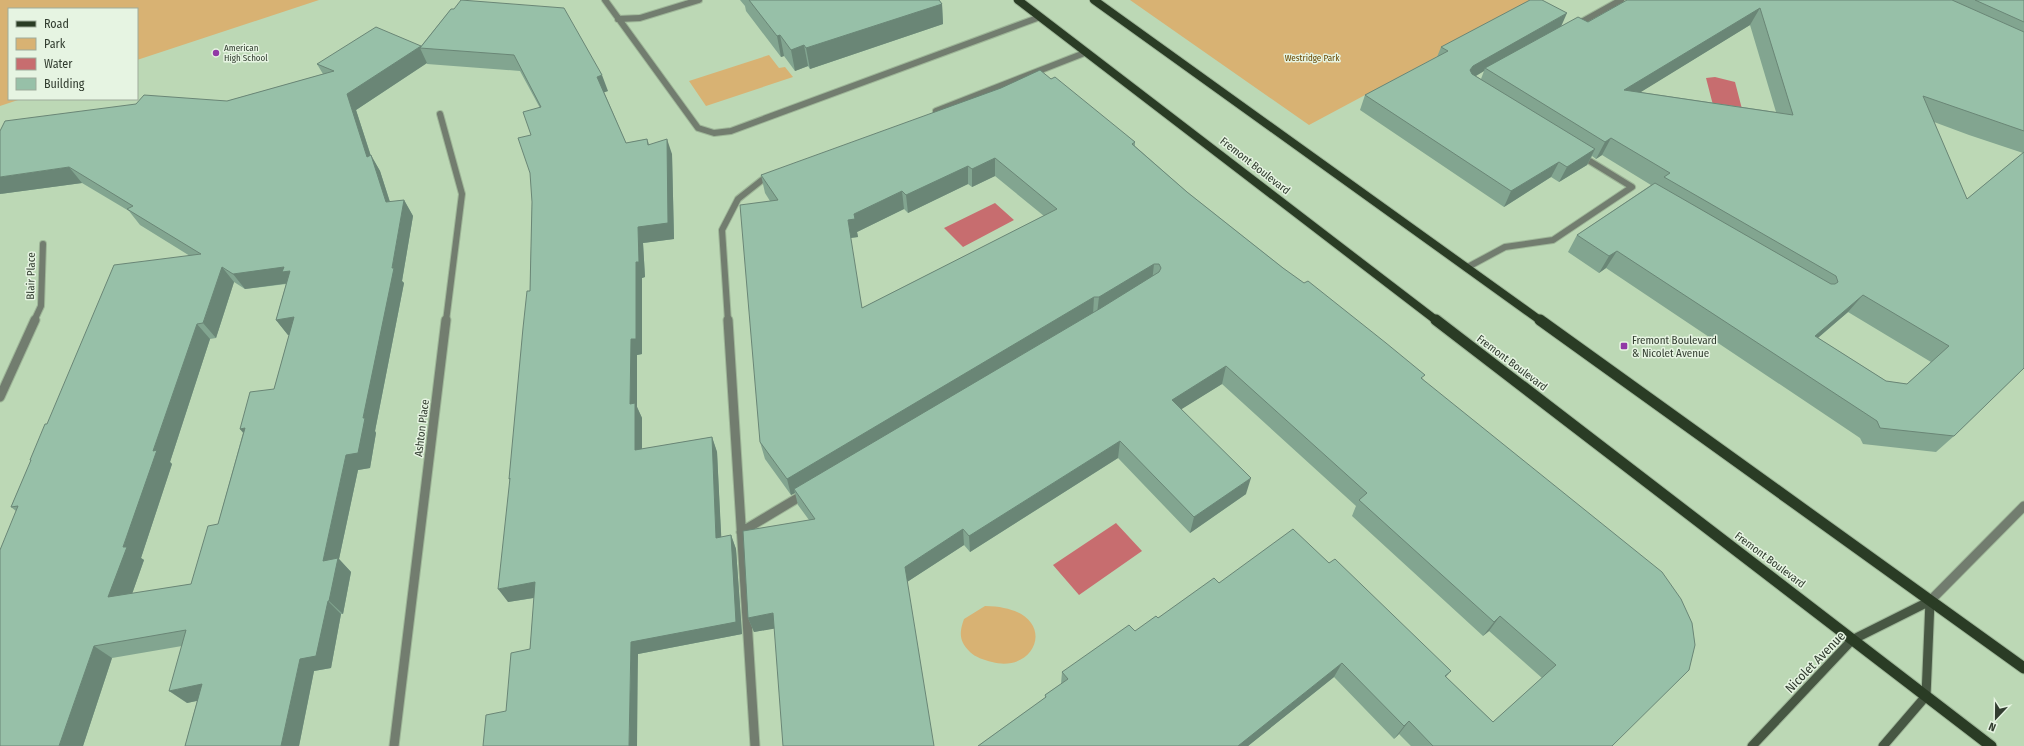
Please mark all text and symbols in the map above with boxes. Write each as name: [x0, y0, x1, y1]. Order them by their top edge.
legend: [8, 8, 138, 100]
text: Road: [44, 17, 69, 31]
text: Park: [44, 37, 66, 51]
place label: American High School: [224, 43, 268, 63]
marker: American High School: [211, 48, 221, 58]
park label: Westridge Park: [1285, 53, 1340, 63]
text: Water: [44, 57, 73, 71]
text: Building: [44, 77, 85, 91]
street label: Fremont Boulevard: [1218, 135, 1292, 197]
street label: Blair Place: [24, 252, 38, 300]
street label: Fremont Boulevard: [1474, 332, 1550, 394]
place label: Fremont Boulevard & Nicolet Avenue: [1632, 334, 1717, 360]
marker: Fremont Boulevard & Nicolet Avenue: [1619, 341, 1629, 351]
street label: Ashton Place: [412, 399, 432, 457]
street label: Fremont Boulevard: [1732, 529, 1808, 591]
street label: Nicolet Avenue: [1782, 628, 1848, 696]
north arrow: [1976, 698, 2016, 738]
text: N: [1987, 720, 1998, 734]

